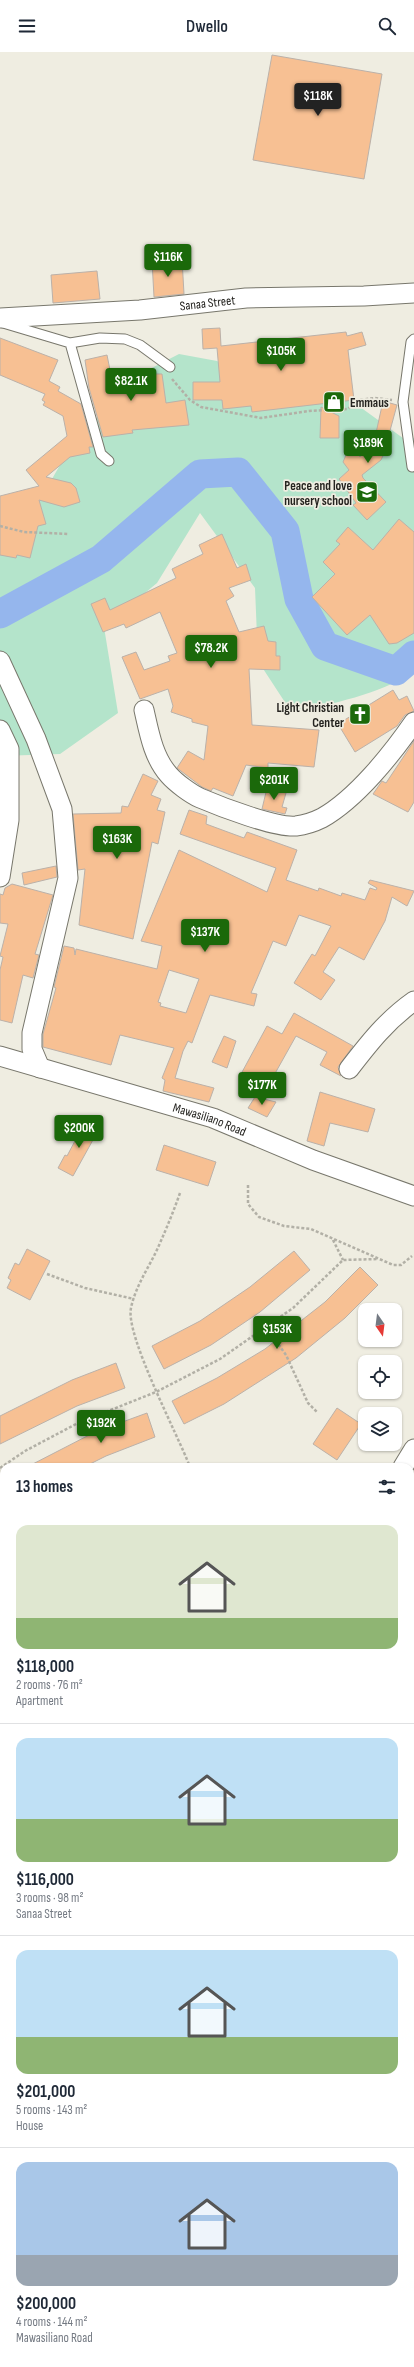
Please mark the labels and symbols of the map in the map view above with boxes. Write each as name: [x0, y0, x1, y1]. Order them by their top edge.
pin: $118K: [290, 83, 346, 117]
pin: $116K: [140, 244, 196, 278]
street label: Sanaa Street: [179, 292, 236, 314]
pin: $105K: [253, 338, 309, 372]
pin: $82.1K: [98, 368, 164, 402]
shop icon: Emmaus: [321, 389, 347, 415]
place label: Emmaus: [350, 395, 389, 411]
pin: $189K: [340, 430, 396, 464]
place label: Peace and love nursery school: [284, 478, 352, 509]
school or university icon: Peace and love nursery school: [354, 479, 380, 505]
pin: $78.2K: [178, 635, 244, 669]
place label: Light Christian Center: [276, 700, 344, 731]
church icon: Light Christian Center: [347, 701, 373, 727]
pin: $201K: [246, 767, 302, 801]
pin: $163K: [89, 826, 145, 860]
pin: $137K: [177, 919, 233, 953]
pin: $177K: [234, 1072, 290, 1106]
street label: Mawasiliano Road: [171, 1100, 249, 1140]
pin: $200K: [51, 1115, 107, 1149]
north arrow: [358, 1303, 402, 1347]
pin: $153K: [249, 1316, 305, 1350]
pin: $192K: [73, 1410, 129, 1444]

